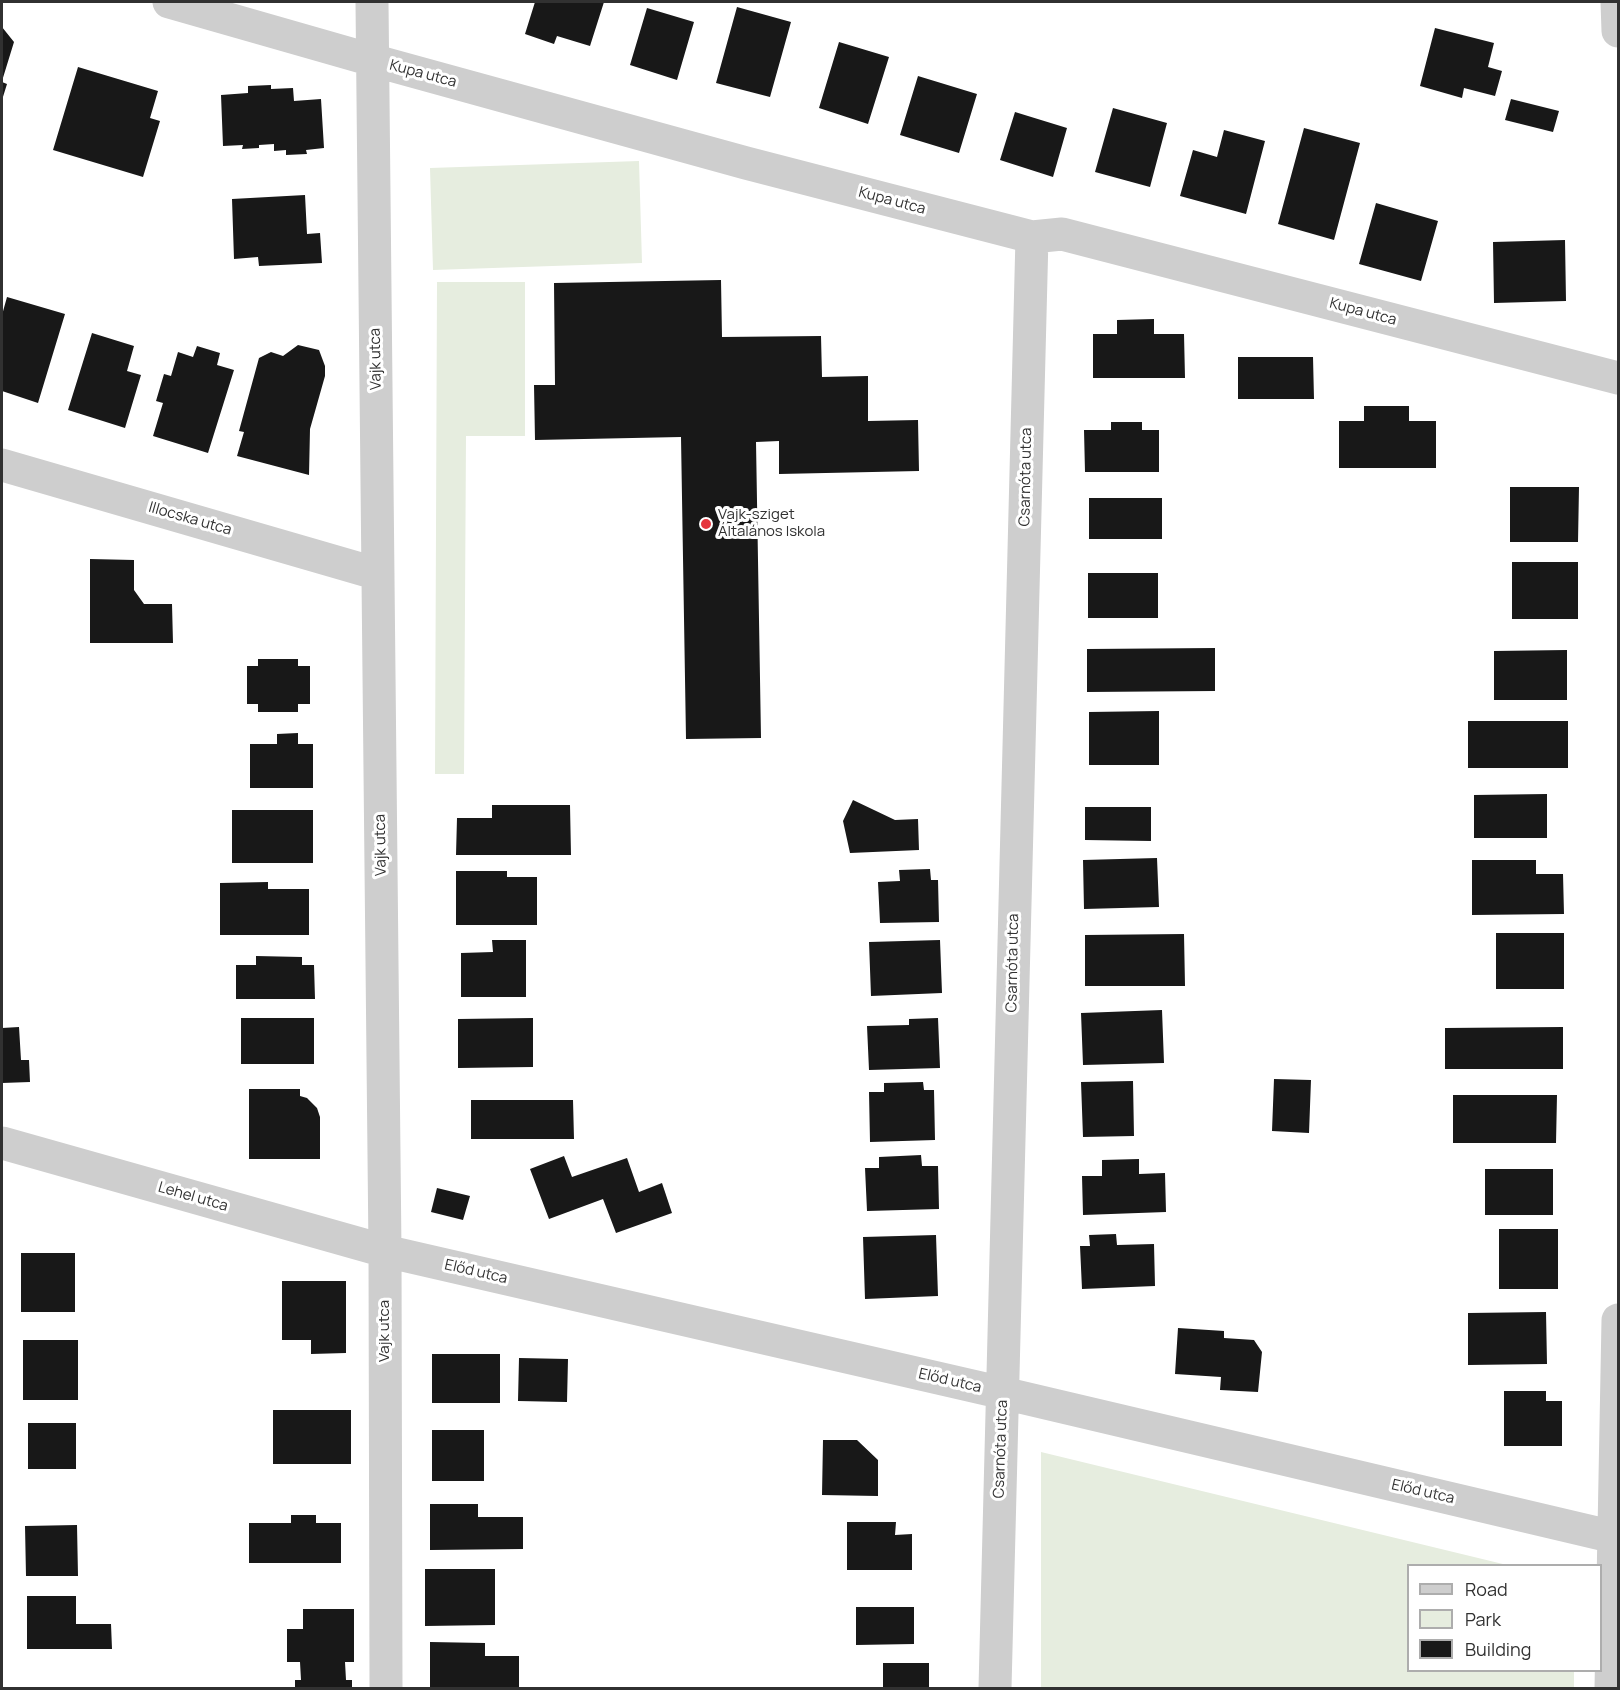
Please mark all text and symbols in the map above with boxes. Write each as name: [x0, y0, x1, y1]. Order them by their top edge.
street label: Kupa utca: [387, 56, 459, 92]
street label: Kupa utca: [856, 183, 928, 219]
street label: Kupa utca: [1327, 294, 1399, 330]
street label: Vajk utca: [366, 328, 386, 390]
street label: Csarnóta utca: [1016, 428, 1036, 526]
street label: Illocska utca: [146, 499, 234, 539]
place label: Vajk-sziget Általános Iskola: [718, 506, 825, 541]
marker: Vajk-sziget Általános Iskola: [699, 517, 713, 531]
street label: Vajk utca: [371, 814, 391, 876]
street label: Csarnóta utca: [1003, 914, 1023, 1012]
street label: Lehel utca: [156, 1178, 230, 1216]
street label: Előd utca: [443, 1256, 509, 1288]
street label: Vajk utca: [376, 1300, 394, 1362]
street label: Előd utca: [917, 1365, 983, 1397]
street label: Csarnóta utca: [990, 1399, 1012, 1499]
street label: Előd utca: [1390, 1476, 1456, 1508]
legend: [1407, 1564, 1602, 1672]
text: Road: [1465, 1577, 1508, 1601]
text: Park: [1465, 1607, 1501, 1631]
text: Building: [1465, 1637, 1531, 1661]

